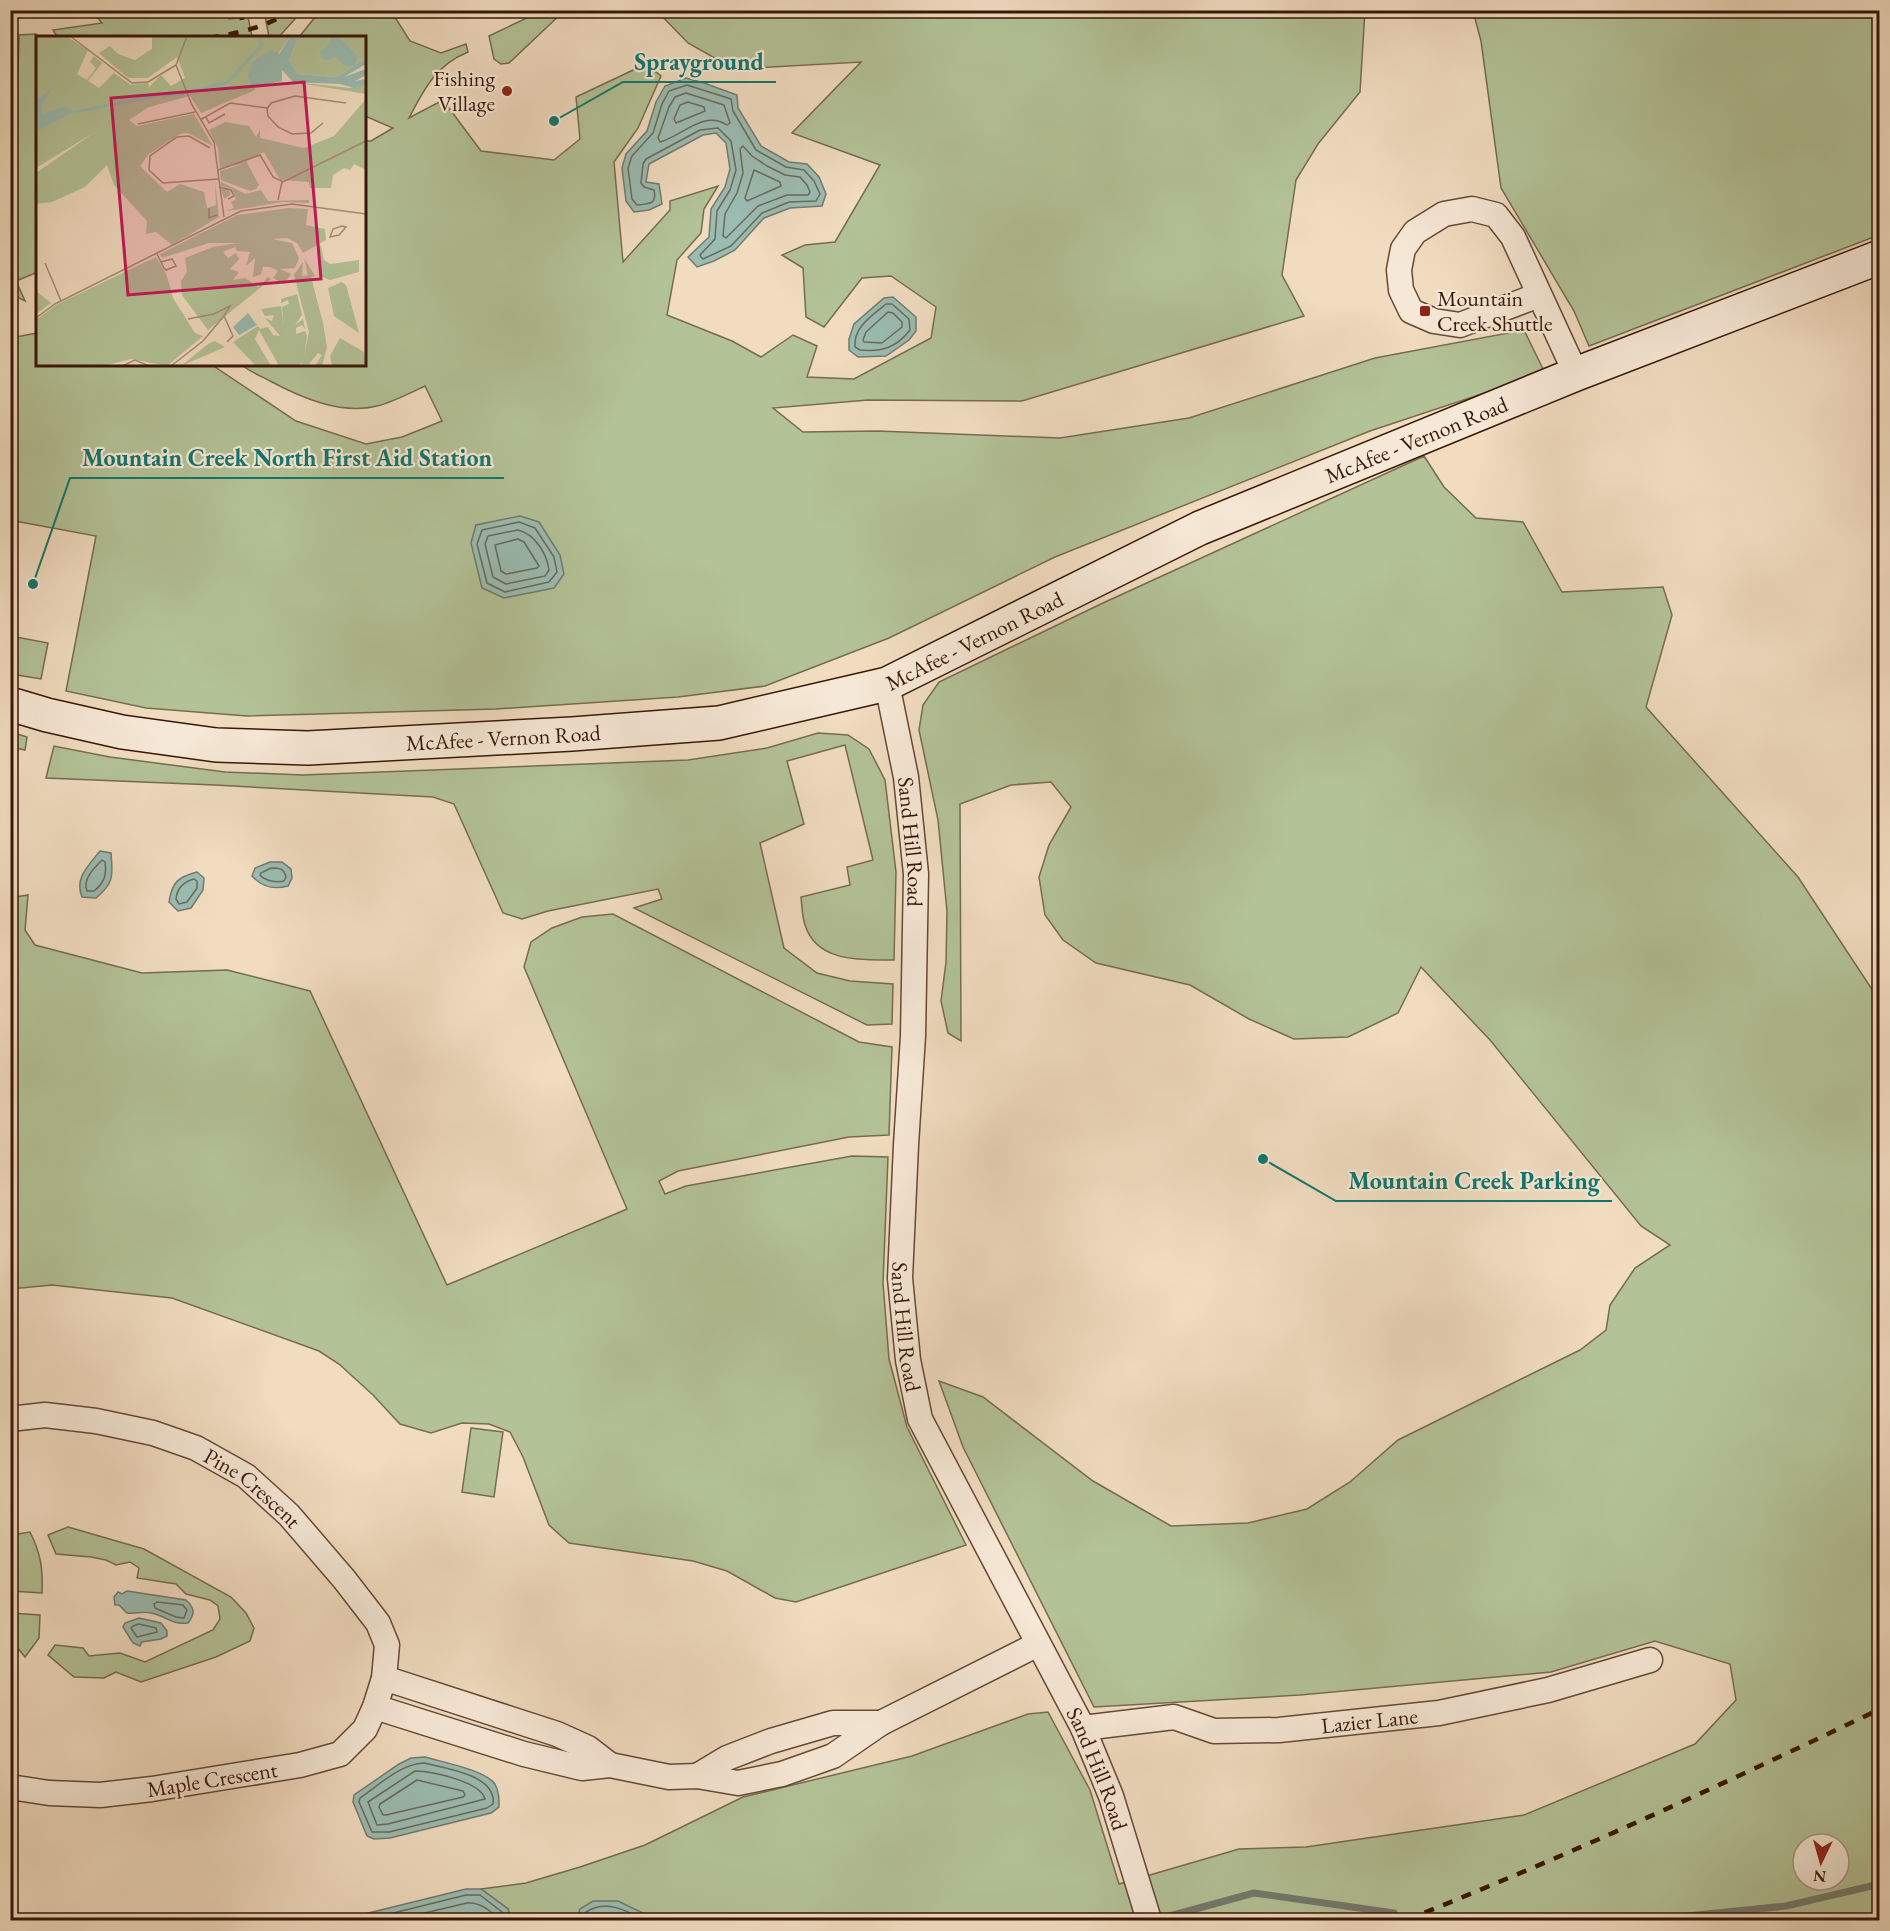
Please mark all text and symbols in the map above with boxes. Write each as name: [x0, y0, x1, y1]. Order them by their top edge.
inset map: [36, 36, 366, 366]
callout: Sprayground: [623, 40, 776, 82]
text: Sprayground: [634, 46, 765, 78]
place label: Fishing Village: [433, 64, 495, 118]
marker: Fishing Village: [500, 84, 514, 98]
place label: Mountain Creek Shuttle: [1437, 284, 1553, 338]
marker: Mountain Creek Shuttle: [1418, 304, 1432, 318]
street label: McAfee - Vernon Road: [1321, 389, 1513, 490]
callout: Mountain Creek North First Aid Station: [70, 436, 504, 478]
text: Mountain Creek North First Aid Station: [82, 442, 492, 473]
street label: McAfee - Vernon Road: [881, 584, 1069, 698]
street label: McAfee - Vernon Road: [405, 718, 603, 758]
street label: Sand Hill Road: [891, 775, 930, 908]
callout: Mountain Creek Parking: [1336, 1159, 1612, 1201]
text: Mountain Creek Parking: [1348, 1165, 1601, 1197]
street label: Sand Hill Road: [885, 1261, 928, 1395]
street label: Pine Crescent: [199, 1441, 308, 1534]
street label: Lazier Lane: [1320, 1701, 1420, 1740]
street label: Sand Hill Road: [1059, 1702, 1135, 1835]
street label: Maple Crescent: [145, 1755, 280, 1804]
north arrow: [1791, 1832, 1851, 1892]
text: N: [1812, 1865, 1827, 1887]

